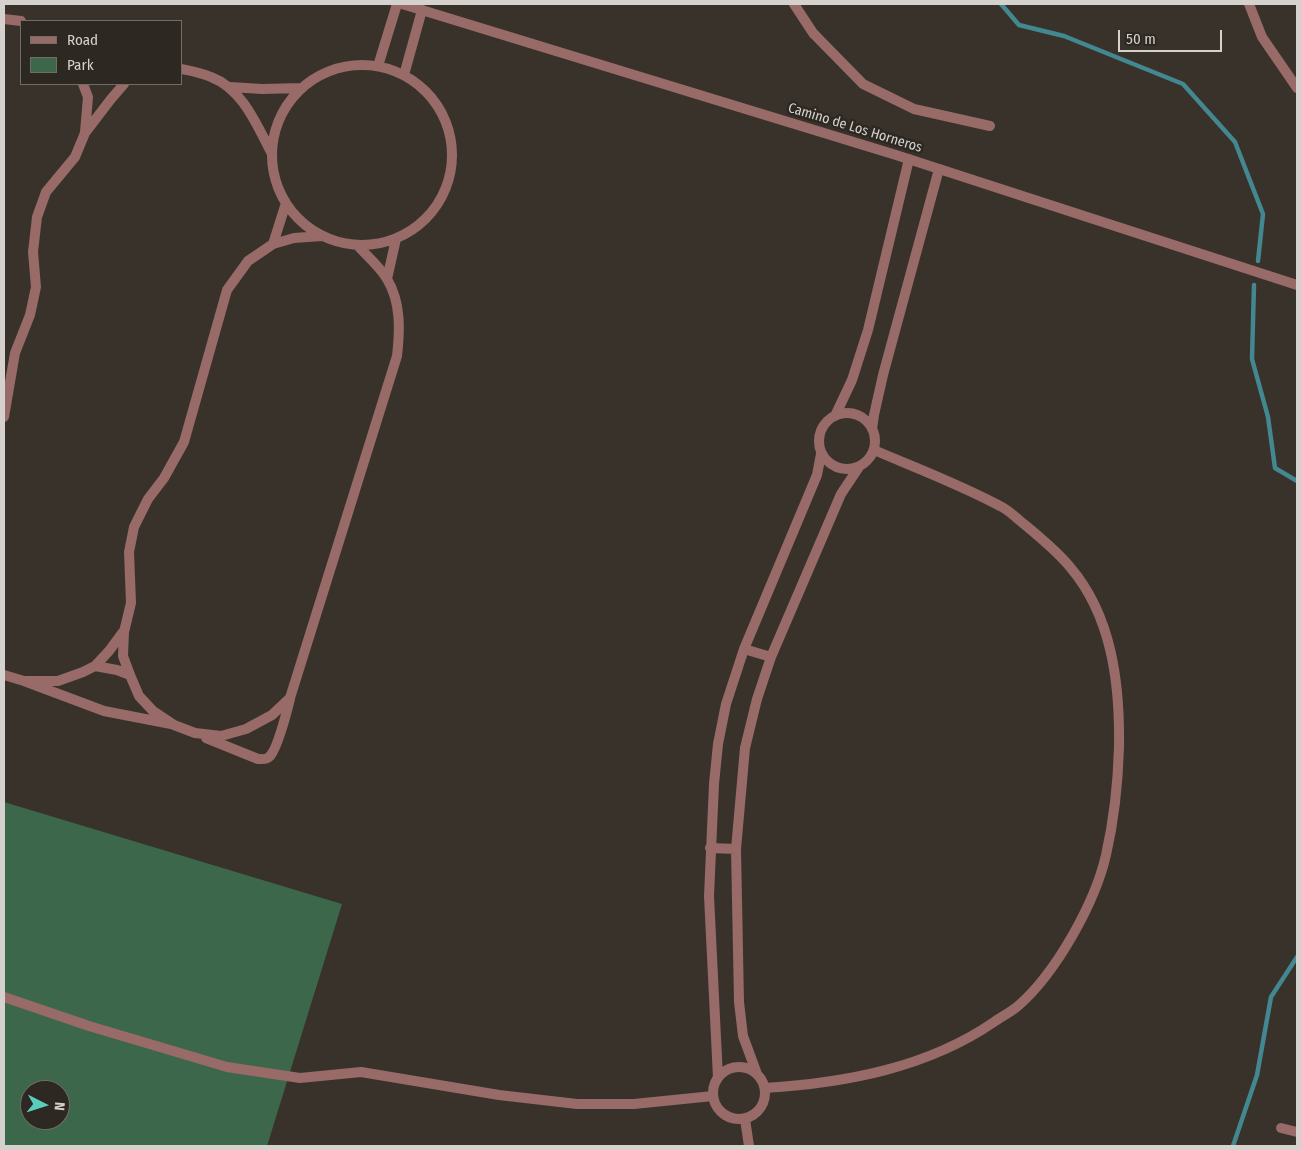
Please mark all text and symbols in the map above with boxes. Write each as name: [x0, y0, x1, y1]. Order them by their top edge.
legend: [20, 20, 182, 85]
scale bar: [1121, 20, 1225, 52]
text: 50 m: [1126, 30, 1156, 48]
text: Road: [67, 31, 98, 49]
text: Park: [67, 56, 94, 74]
street label: Camino de Los Horneros: [786, 100, 924, 156]
north arrow: [20, 1080, 70, 1130]
text: N: [51, 1101, 68, 1111]

